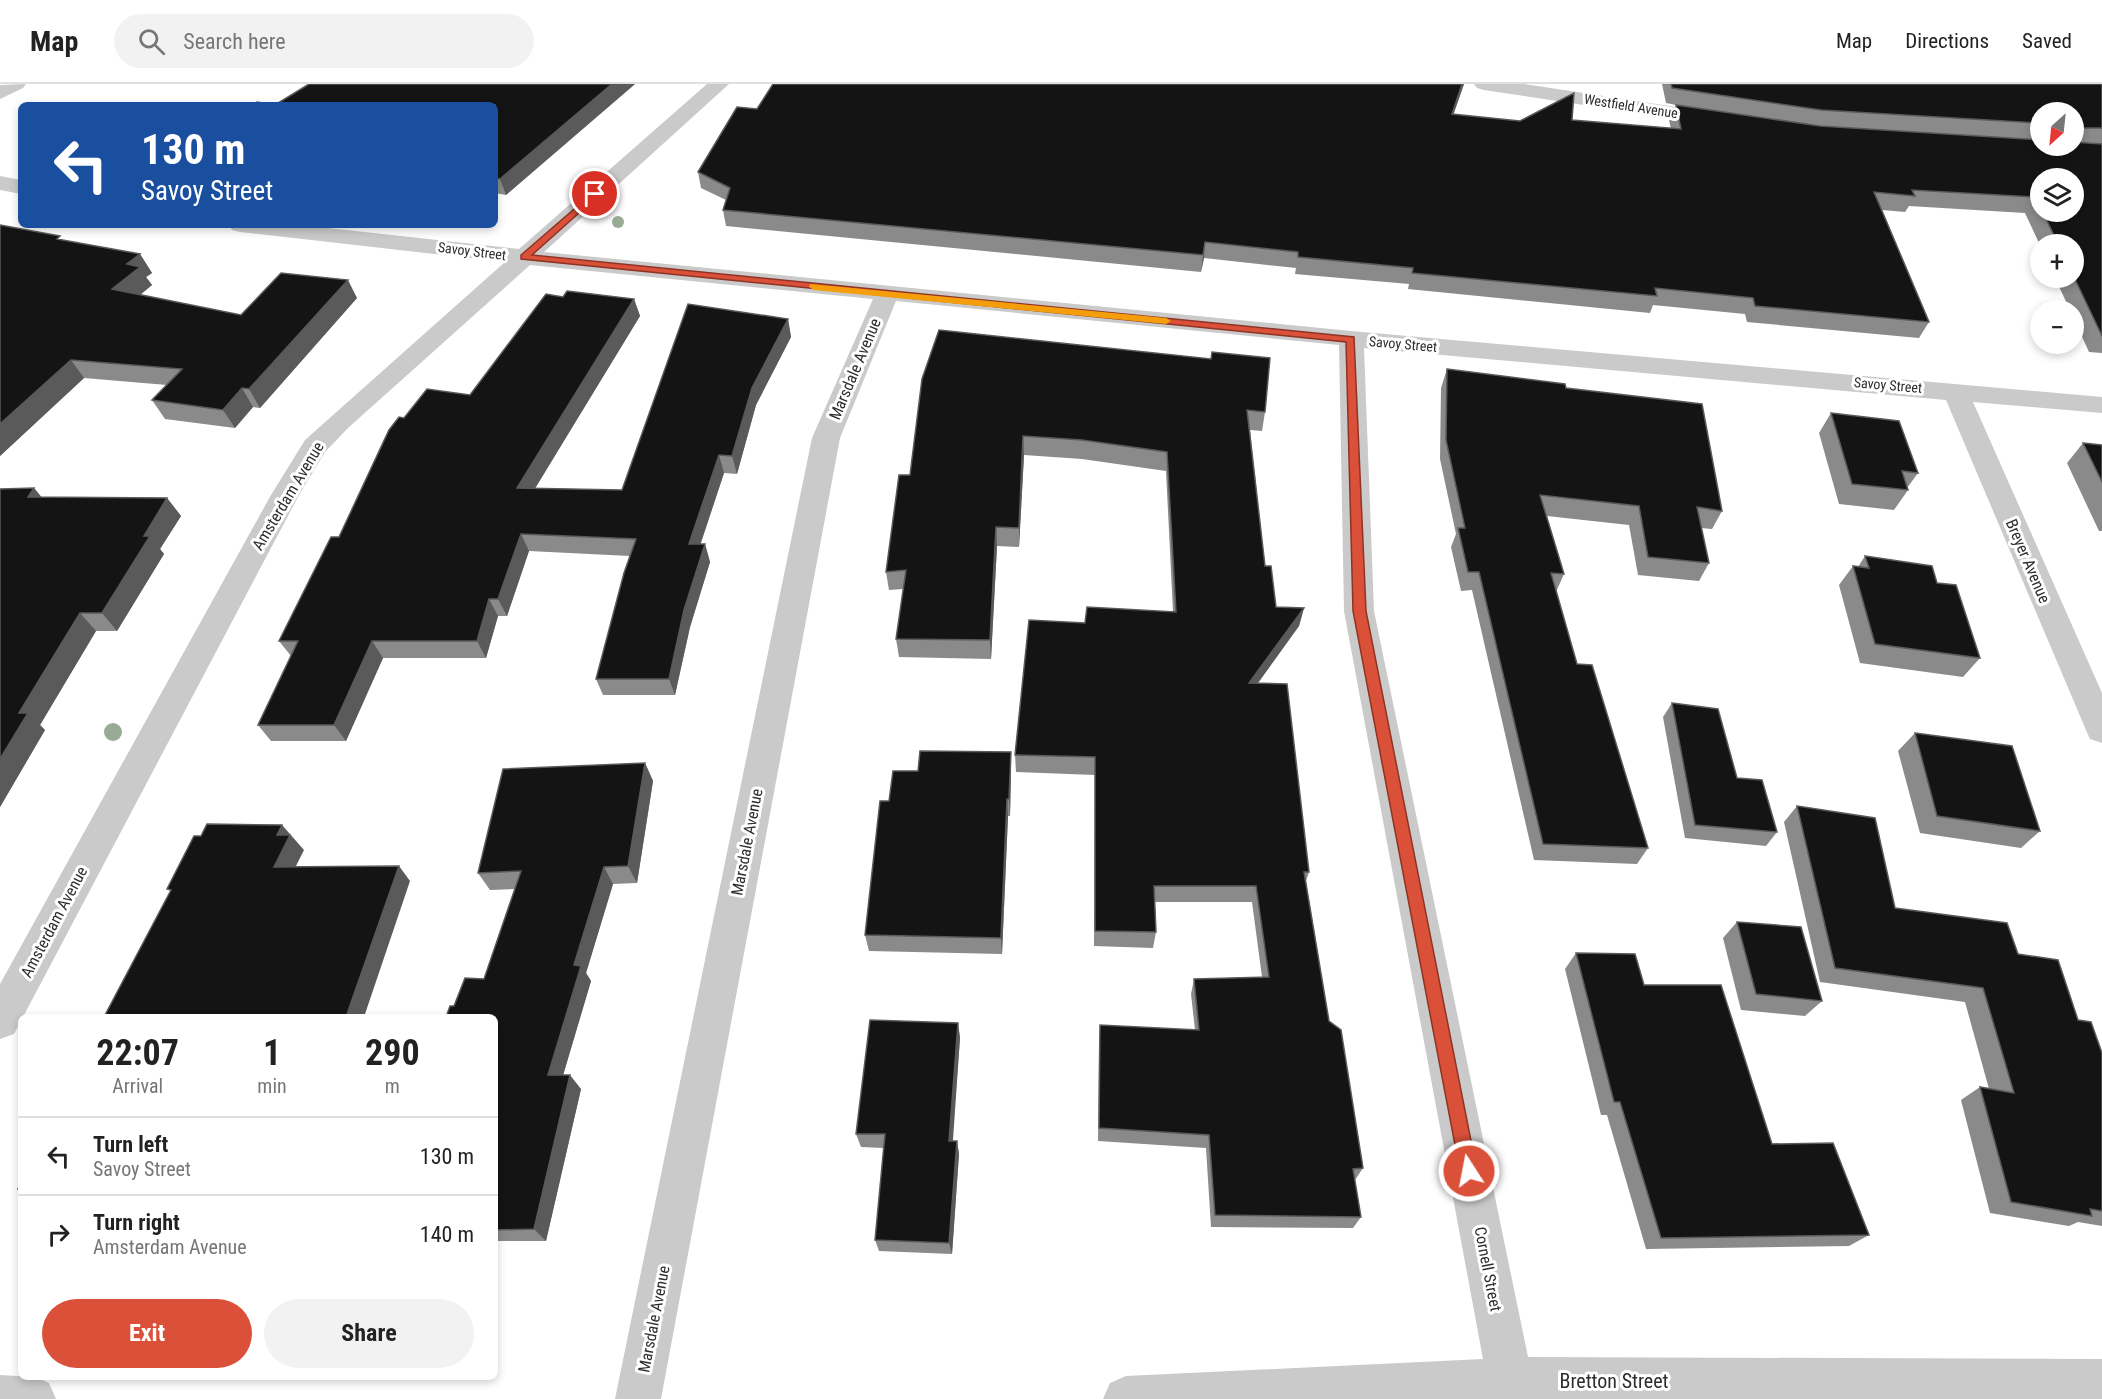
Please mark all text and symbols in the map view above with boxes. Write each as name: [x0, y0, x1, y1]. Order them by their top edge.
search box: [114, 14, 534, 68]
text: Map: [30, 25, 78, 58]
icon: search: [135, 25, 168, 58]
text: Search here: [183, 29, 286, 54]
text: Map: [1836, 29, 1872, 53]
text: Directions: [1905, 29, 1989, 53]
text: Saved: [2022, 29, 2072, 53]
street label: Westfield Avenue: [1583, 91, 1679, 121]
north arrow: [2030, 102, 2084, 156]
map controls: [2030, 102, 2084, 354]
text: 130 m: [141, 125, 246, 174]
icon: left: [42, 126, 120, 204]
pin: [569, 168, 620, 219]
button: layers: [2030, 168, 2084, 222]
text: Savoy Street: [141, 175, 273, 207]
icon: arrive: [578, 177, 611, 210]
button: +: [2030, 234, 2084, 288]
street label: Savoy Street: [437, 239, 507, 263]
button: −: [2030, 300, 2084, 354]
street label: Marsdale Avenue: [825, 315, 885, 423]
street label: Savoy Street: [1368, 333, 1438, 355]
street label: Savoy Street: [1853, 374, 1923, 396]
street label: Amsterdam Avenue: [248, 438, 328, 554]
street label: Breyer Avenue: [2002, 516, 2054, 606]
street label: Marsdale Avenue: [727, 787, 767, 897]
street label: Amsterdam Avenue: [17, 863, 91, 981]
text: 22:07: [96, 1032, 179, 1074]
text: 1: [263, 1032, 281, 1074]
text: 290: [365, 1032, 420, 1074]
text: Arrival: [112, 1074, 163, 1098]
text: min: [257, 1074, 287, 1098]
text: m: [385, 1074, 400, 1098]
text: Turn left: [93, 1132, 168, 1157]
position arrow: [1437, 1139, 1501, 1203]
icon: left: [42, 1140, 75, 1173]
text: 130 m: [420, 1144, 474, 1169]
text: Savoy Street: [93, 1157, 191, 1181]
text: Turn right: [93, 1210, 180, 1235]
icon: right: [42, 1218, 75, 1251]
text: 140 m: [420, 1222, 474, 1247]
street label: Cornell Street: [1470, 1225, 1506, 1313]
text: Amsterdam Avenue: [93, 1235, 247, 1259]
street label: Marsdale Avenue: [634, 1264, 674, 1374]
button: Exit: [42, 1299, 252, 1368]
button: Share: [264, 1299, 474, 1368]
street label: Bretton Street: [1559, 1369, 1669, 1393]

